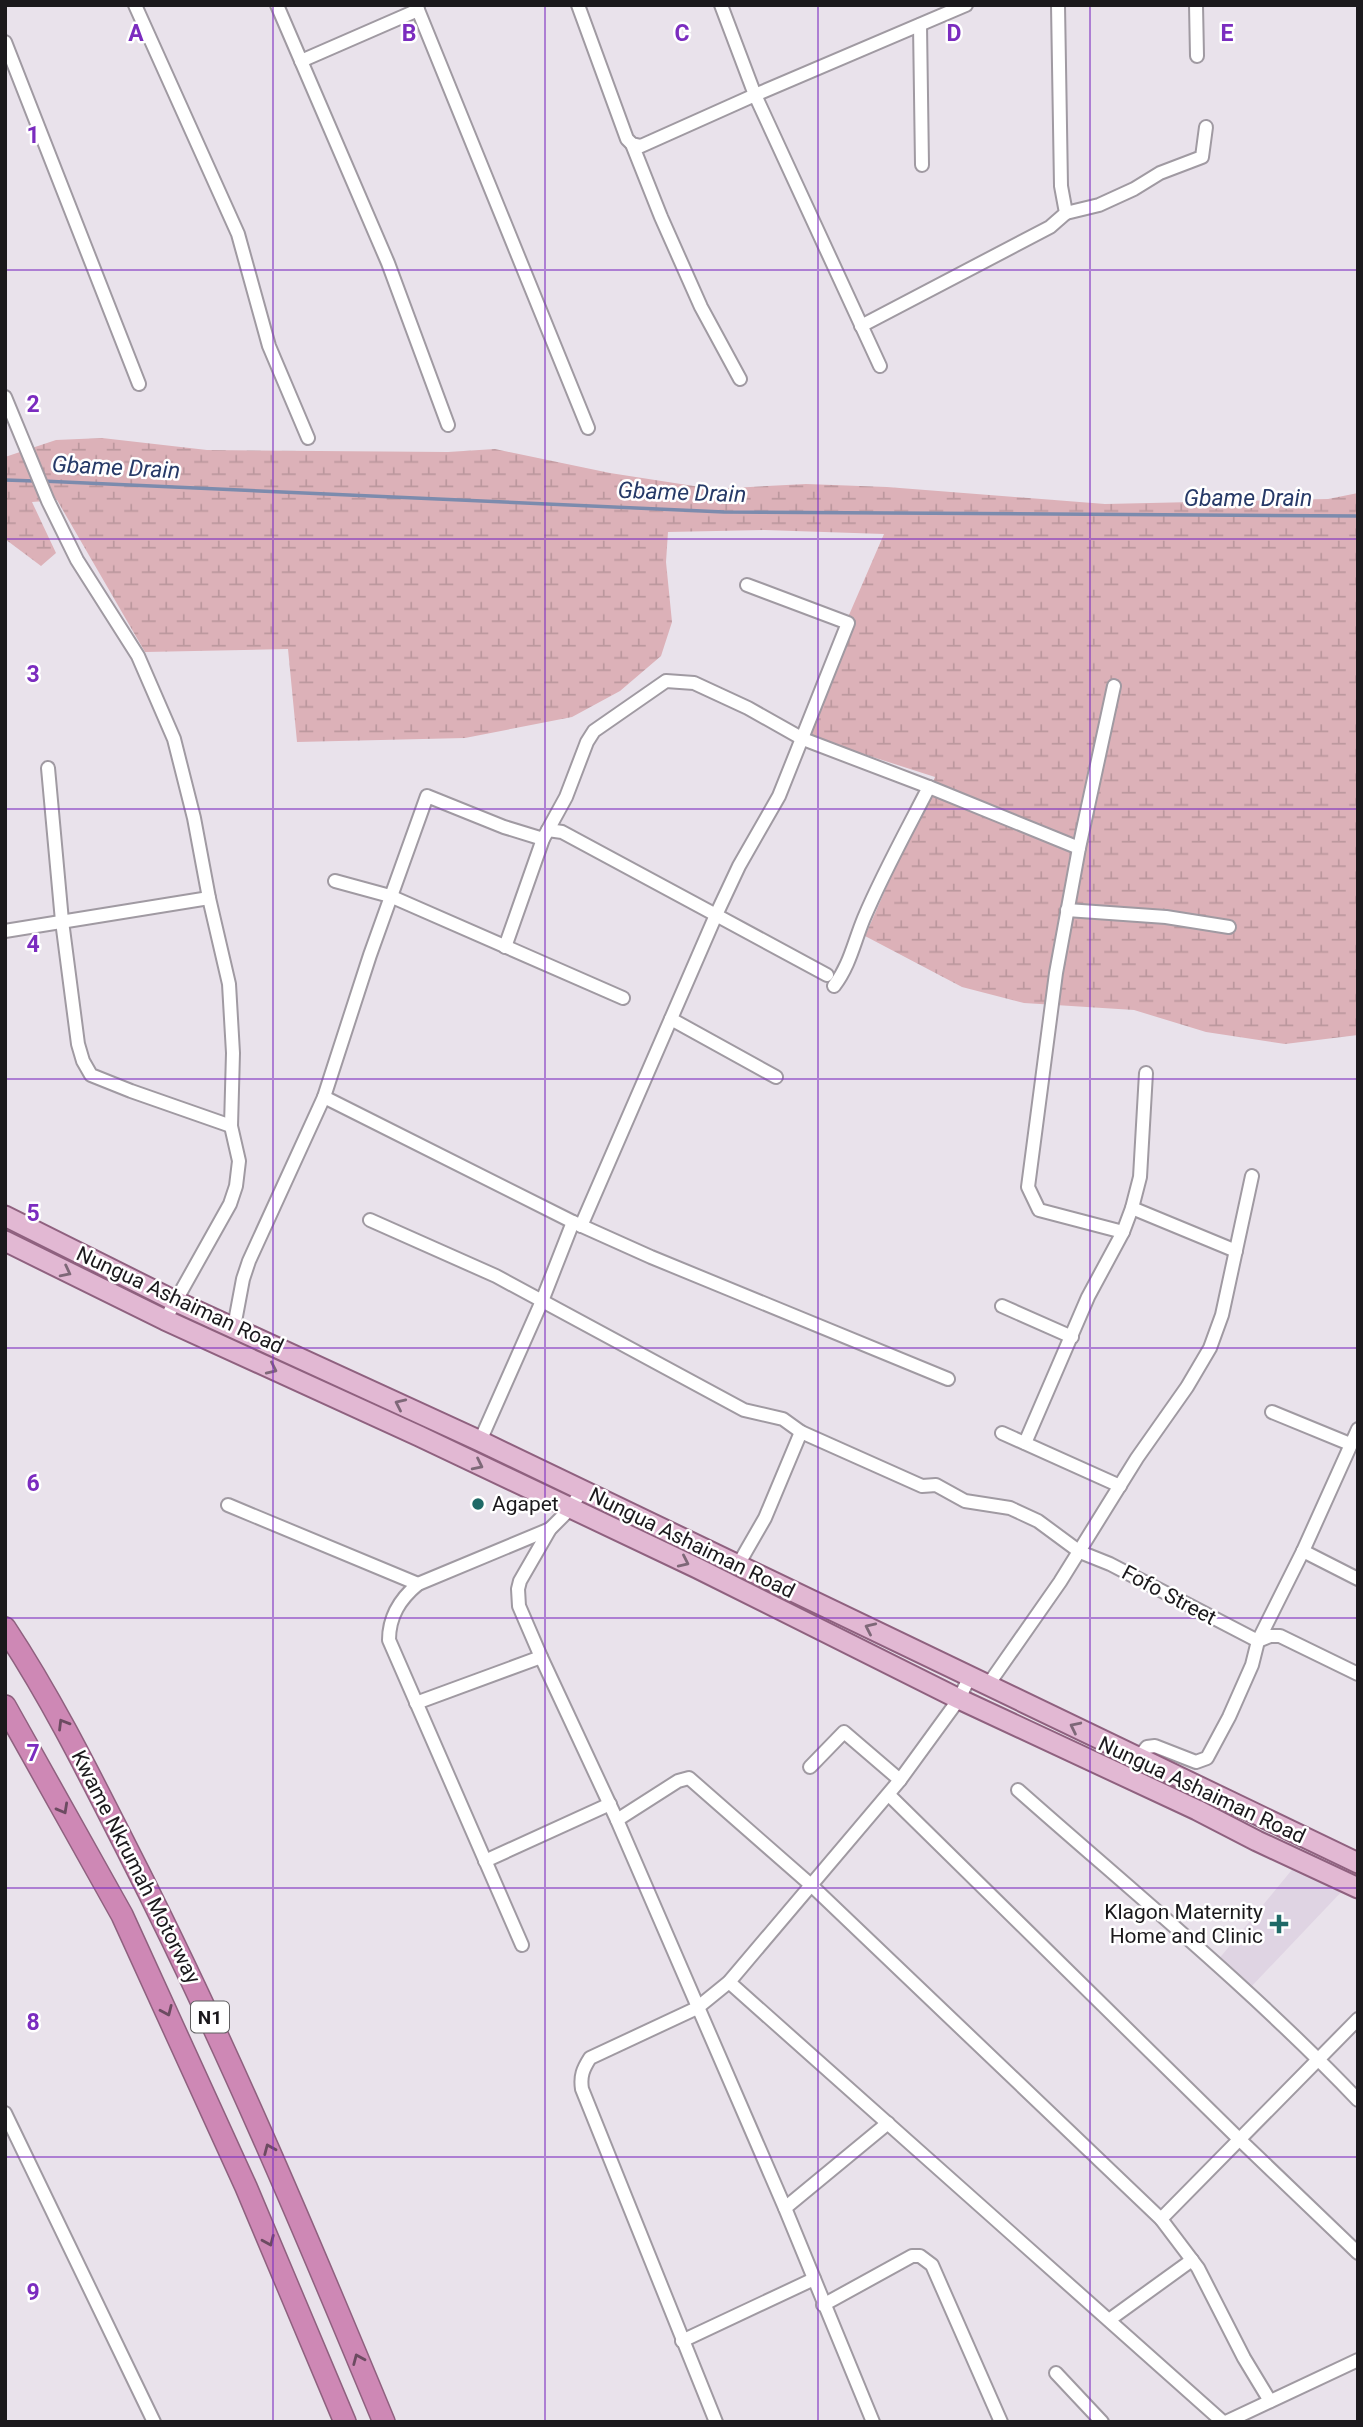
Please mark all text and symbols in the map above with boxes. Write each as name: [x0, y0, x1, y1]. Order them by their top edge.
text: A: [128, 20, 144, 47]
text: B: [402, 20, 416, 47]
text: C: [674, 20, 690, 47]
text: D: [947, 20, 961, 47]
text: E: [1221, 20, 1234, 47]
text: 1: [26, 122, 40, 149]
text: 2: [26, 391, 40, 418]
water label: Gbame Drain: [51, 451, 181, 484]
water label: Gbame Drain: [617, 477, 747, 508]
water label: Gbame Drain: [1184, 485, 1312, 512]
text: 3: [26, 661, 40, 688]
text: 4: [26, 931, 40, 958]
text: 5: [26, 1200, 40, 1227]
street label: Nungua Ashaiman Road: [73, 1241, 287, 1359]
one-way arrow: [59, 1263, 71, 1277]
one-way arrow: [265, 1361, 277, 1375]
one-way arrow: [395, 1398, 407, 1412]
one-way arrow: [471, 1456, 483, 1470]
text: 6: [26, 1470, 40, 1497]
street label: Nungua Ashaiman Road: [585, 1483, 799, 1603]
place label: Agapet: [492, 1492, 559, 1516]
marker: Agapet: [470, 1496, 486, 1512]
one-way arrow: [677, 1554, 689, 1568]
street label: Fofo Street: [1118, 1560, 1220, 1630]
one-way arrow: [865, 1623, 877, 1637]
one-way arrow: [58, 1719, 71, 1732]
one-way arrow: [1070, 1721, 1082, 1735]
street label: Nungua Ashaiman Road: [1095, 1731, 1309, 1849]
text: 7: [26, 1740, 40, 1767]
street label: Kwame Nkrumah Motorway: [67, 1746, 205, 1988]
one-way arrow: [55, 1801, 68, 1814]
place label: Klagon Maternity Home and Clinic: [1104, 1900, 1263, 1948]
marker: Klagon Maternity Home and Clinic: [1269, 1914, 1289, 1934]
road number: N1: [191, 2002, 229, 2033]
one-way arrow: [158, 2004, 172, 2016]
text: 8: [26, 2009, 40, 2036]
one-way arrow: [263, 2144, 277, 2157]
one-way arrow: [260, 2235, 274, 2247]
text: 9: [26, 2279, 40, 2306]
one-way arrow: [352, 2354, 366, 2366]

